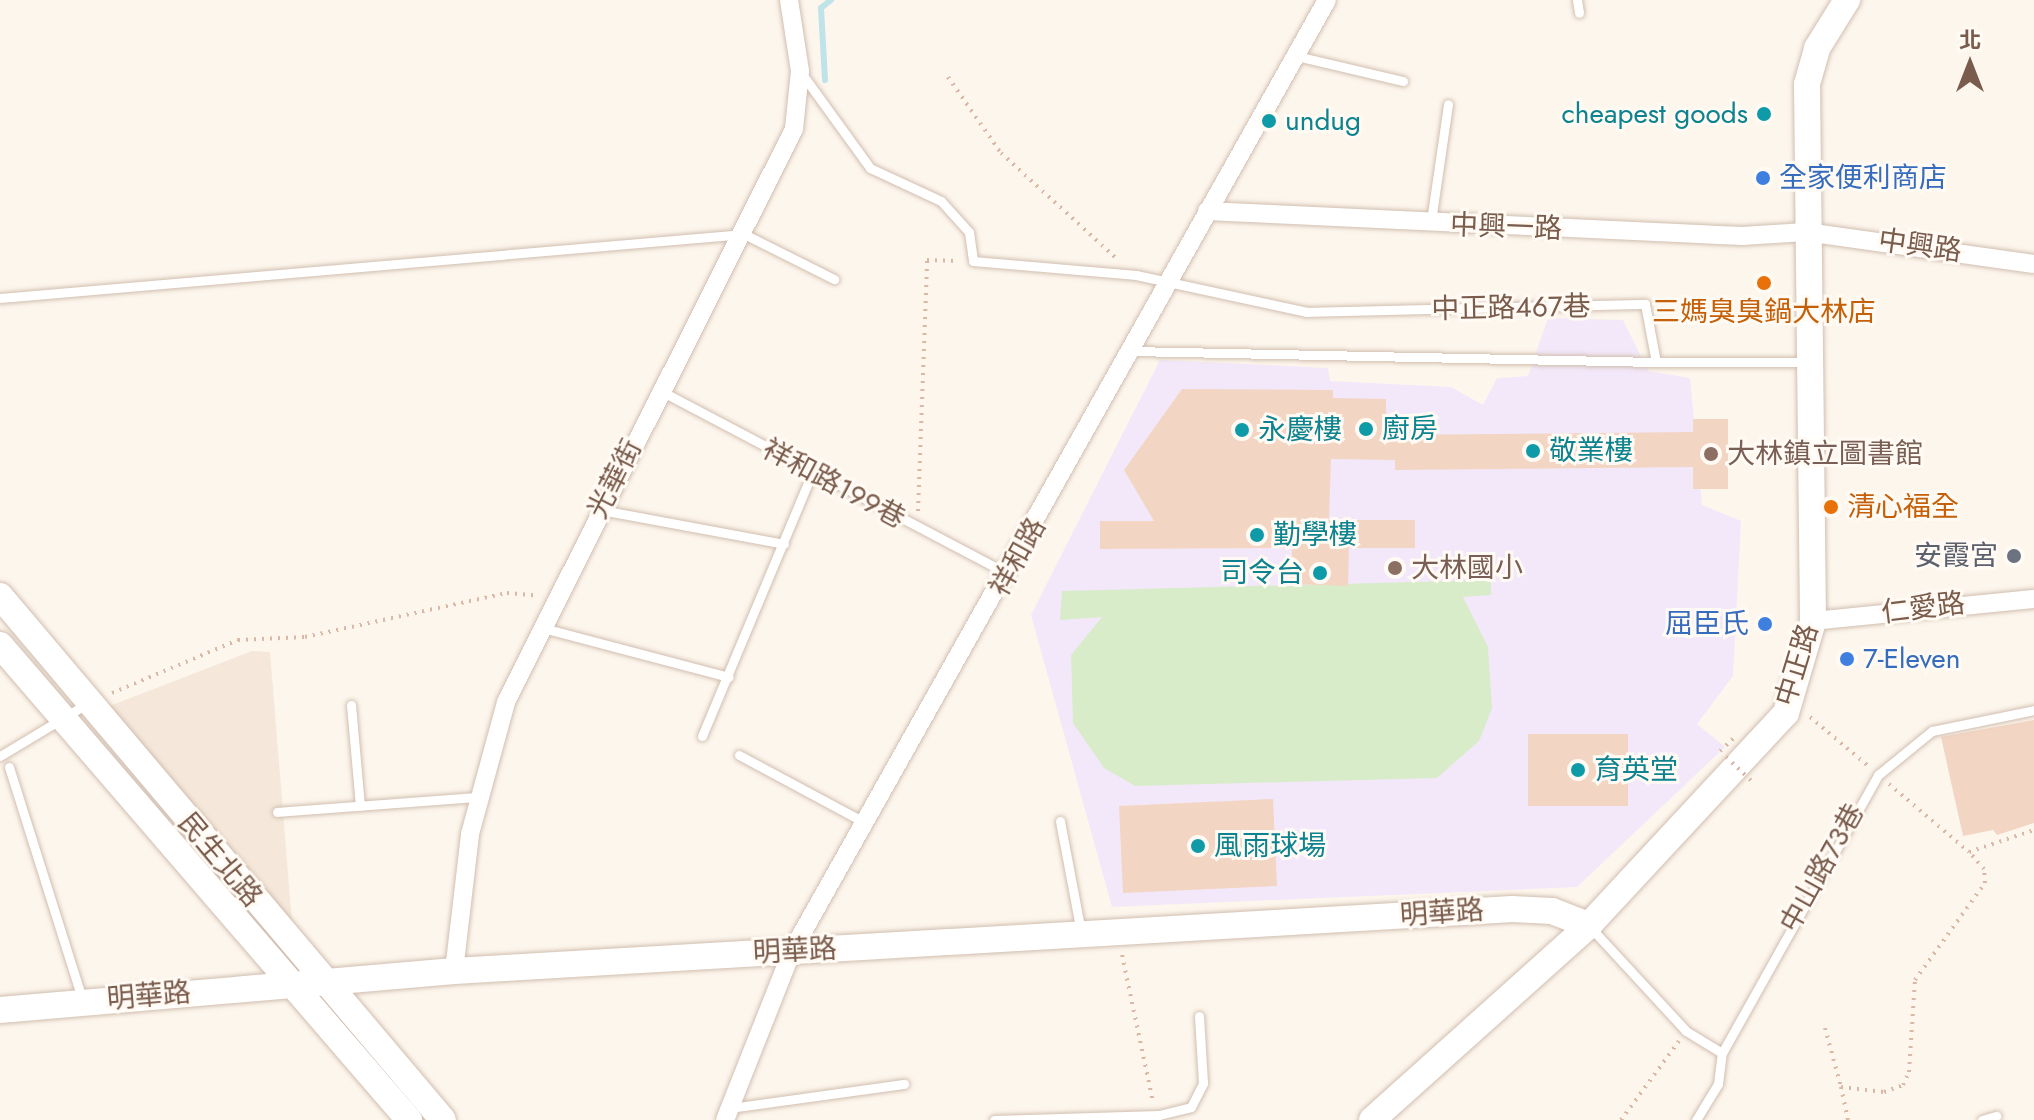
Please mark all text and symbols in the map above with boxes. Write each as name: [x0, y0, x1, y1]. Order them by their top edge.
north arrow: [1930, 24, 2010, 104]
text: 北: [1959, 24, 1981, 56]
place label: cheapest goods: [1561, 97, 1748, 131]
place label: undug: [1285, 104, 1361, 138]
marker: cheapest goods: [1755, 105, 1773, 123]
marker: undug: [1260, 112, 1278, 130]
place label: 全家便利商店: [1779, 161, 1947, 195]
marker: 全家便利商店: [1754, 169, 1772, 187]
street label: 中興一路: [1449, 208, 1563, 246]
street label: 中興路: [1876, 224, 1964, 268]
marker: 三媽臭臭鍋大林店: [1755, 274, 1773, 292]
street label: 中正路467巷: [1431, 290, 1591, 326]
place label: 三媽臭臭鍋大林店: [1652, 295, 1876, 329]
place label: 廚房: [1382, 412, 1438, 446]
place label: 永慶樓: [1258, 413, 1342, 447]
marker: 廚房: [1357, 420, 1375, 438]
marker: 永慶樓: [1233, 421, 1251, 439]
street label: 祥和路199巷: [757, 432, 911, 536]
street label: 光華街: [581, 434, 649, 524]
place label: 敬業樓: [1549, 434, 1633, 468]
place label: 大林鎮立圖書館: [1727, 437, 1923, 471]
marker: 敬業樓: [1524, 442, 1542, 460]
marker: 大林鎮立圖書館: [1702, 445, 1720, 463]
place label: 清心福全: [1847, 490, 1959, 524]
marker: 清心福全: [1822, 498, 1840, 516]
street label: 祥和路: [983, 512, 1053, 602]
place label: 勤學樓: [1273, 518, 1357, 552]
marker: 勤學樓: [1248, 526, 1266, 544]
place label: 安霞宮: [1914, 539, 1998, 573]
marker: 安霞宮: [2005, 547, 2023, 565]
place label: 大林國小: [1411, 551, 1523, 585]
place label: 司令台: [1220, 556, 1304, 590]
marker: 大林國小: [1386, 559, 1404, 577]
marker: 司令台: [1311, 564, 1329, 582]
street label: 仁愛路: [1879, 586, 1967, 630]
place label: 屈臣氏: [1665, 607, 1749, 641]
marker: 屈臣氏: [1756, 615, 1774, 633]
street label: 中正路: [1769, 620, 1825, 710]
place label: 7-Eleven: [1863, 642, 1960, 676]
marker: 7-Eleven: [1838, 650, 1856, 668]
place label: 育英堂: [1594, 753, 1678, 787]
marker: 育英堂: [1569, 761, 1587, 779]
street label: 中山路73巷: [1773, 798, 1871, 938]
street label: 民生北路: [171, 806, 269, 914]
place label: 風雨球場: [1214, 829, 1326, 863]
marker: 風雨球場: [1189, 837, 1207, 855]
street label: 明華路: [1399, 893, 1485, 933]
street label: 明華路: [752, 932, 838, 970]
street label: 明華路: [106, 976, 192, 1016]

